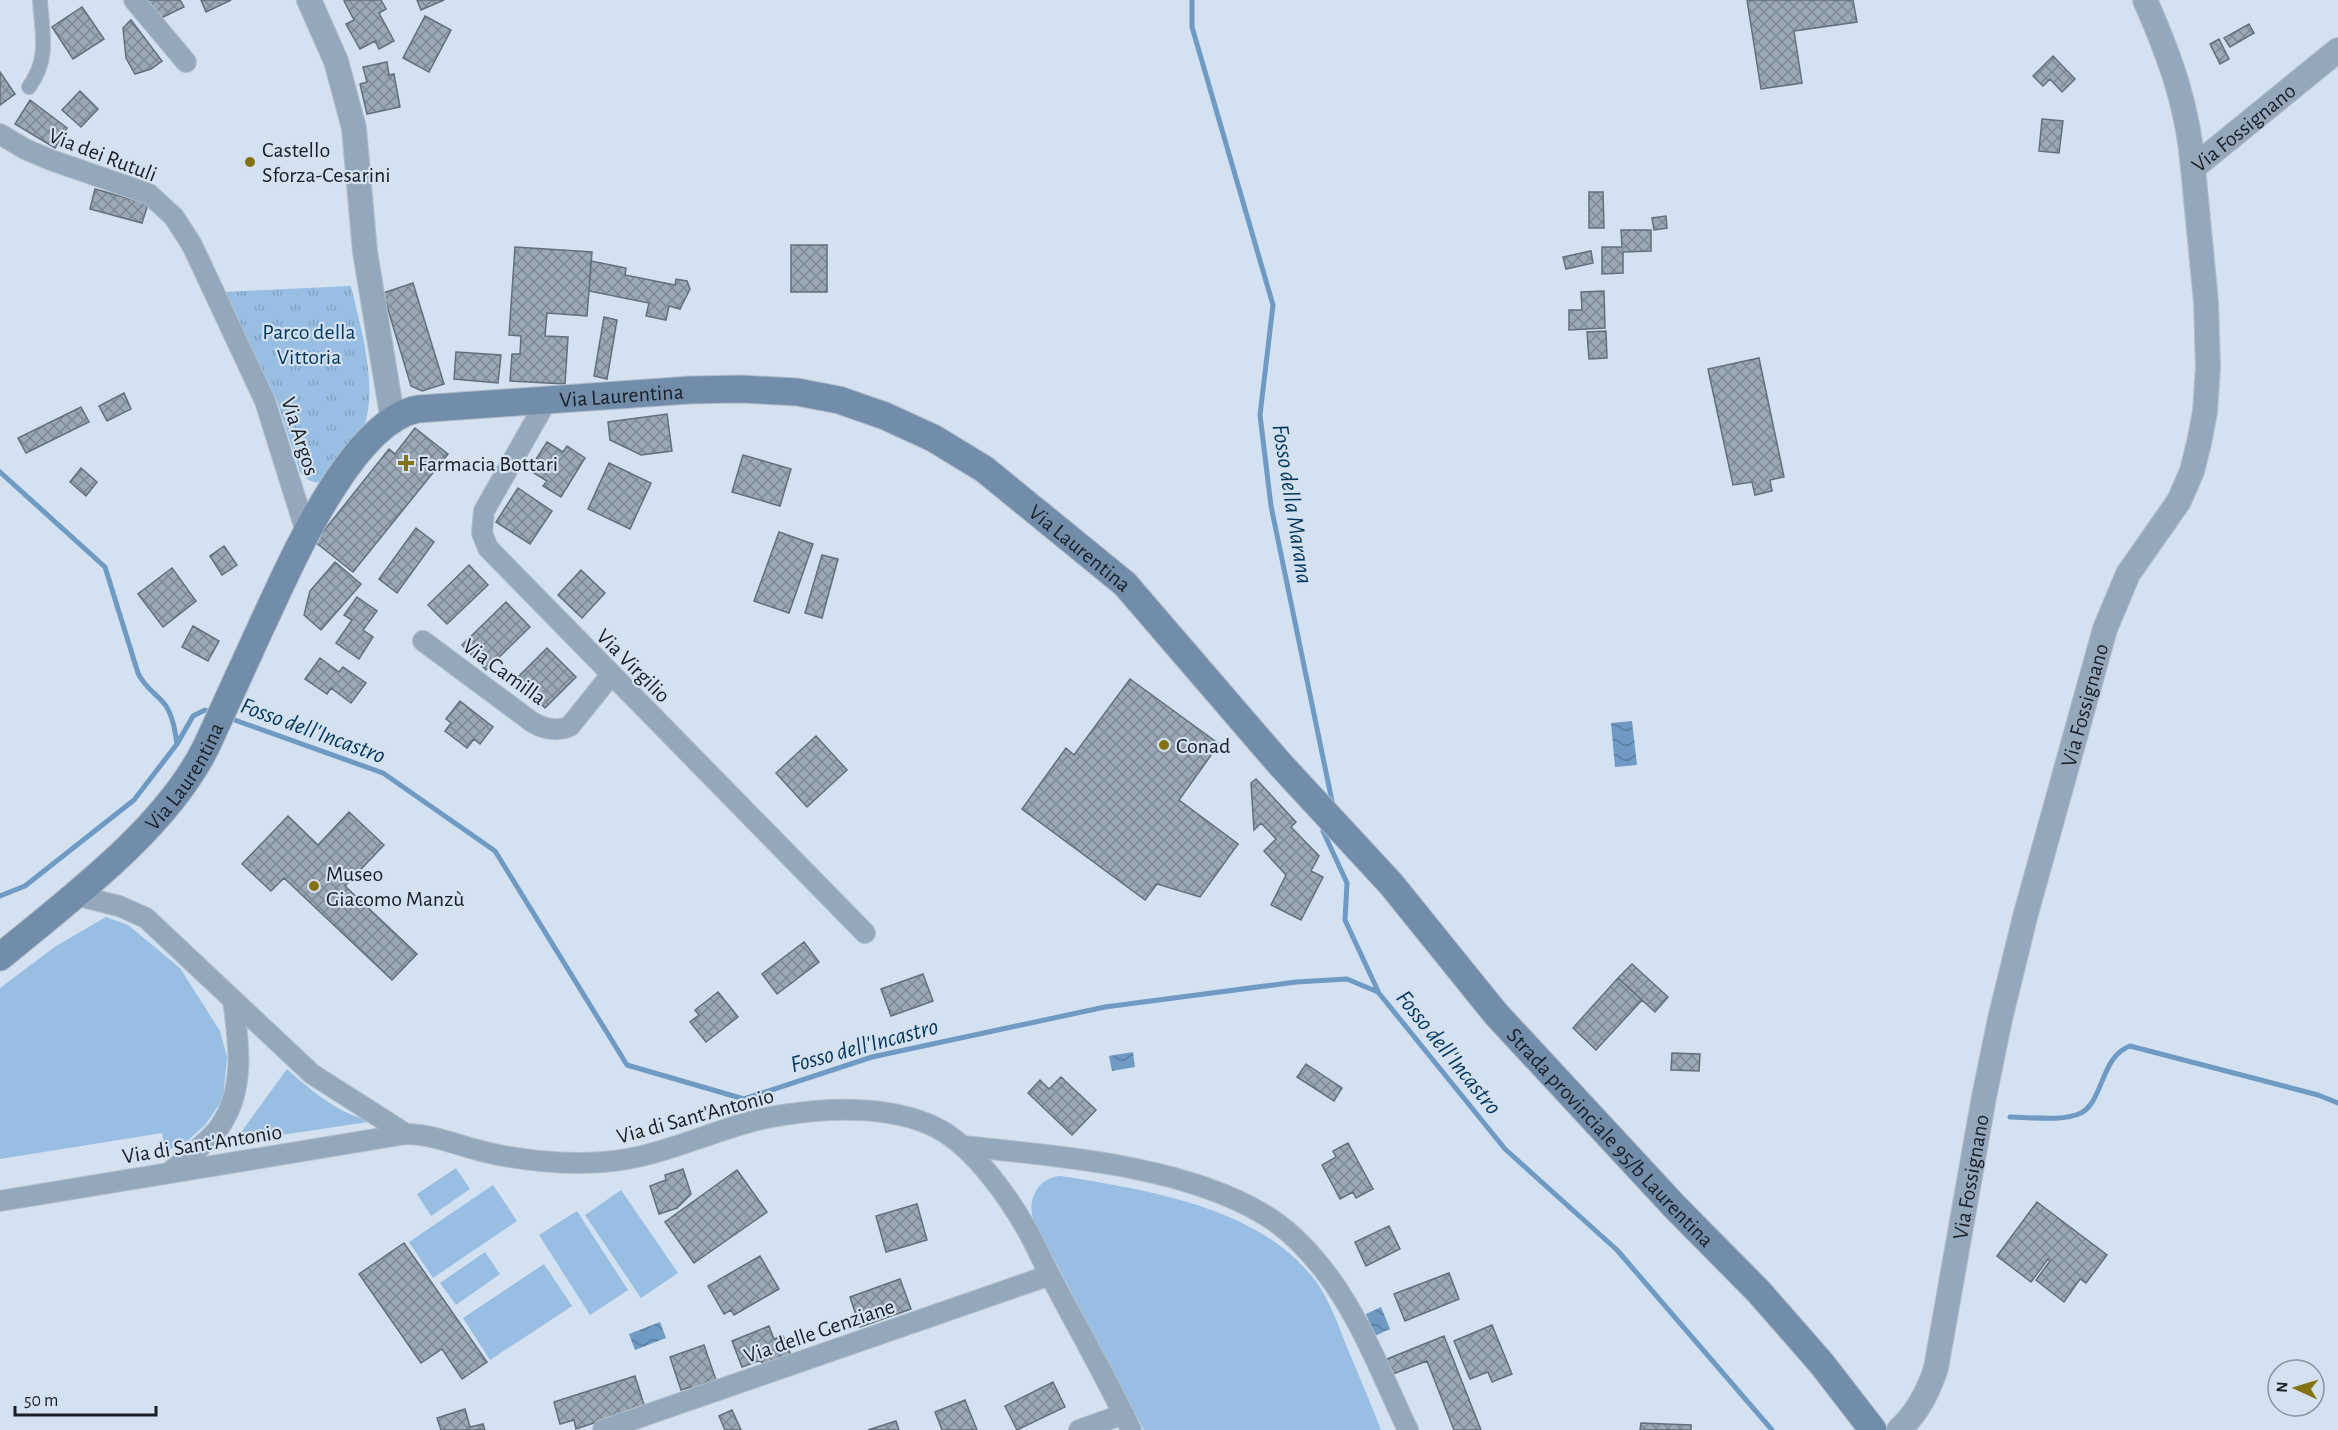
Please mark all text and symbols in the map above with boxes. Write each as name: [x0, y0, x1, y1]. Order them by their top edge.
street label: Via Fossignano: [2188, 79, 2300, 177]
street label: Via dei Rutuli: [45, 124, 160, 186]
place label: Castello Sforza-Cesarini: [262, 139, 391, 186]
marker: Castello Sforza-Cesarini: [243, 155, 257, 169]
park label: Parco della Vittoria: [262, 321, 356, 368]
street label: Via Laurentina: [559, 380, 684, 411]
street label: Via Argos: [277, 394, 323, 478]
water label: Fosso della Marana: [1268, 423, 1316, 586]
place label: Farmacia Bottari: [418, 453, 558, 475]
marker: Farmacia Bottari: [399, 456, 413, 470]
street label: Via Laurentina: [1025, 500, 1135, 596]
street label: Via Virgilio: [592, 625, 674, 707]
street label: Via Camilla: [459, 634, 550, 709]
street label: Via Fossignano: [2057, 641, 2112, 769]
water label: Fosso dell'Incastro: [237, 694, 388, 768]
street label: Via Laurentina: [141, 719, 228, 835]
place label: Conad: [1176, 735, 1230, 757]
marker: Conad: [1157, 738, 1171, 752]
place label: Museo Giacomo Manzù: [326, 863, 464, 910]
marker: Museo Giacomo Manzù: [307, 879, 321, 893]
water label: Fosso dell'Incastro: [1391, 986, 1505, 1119]
water label: Fosso dell'Incastro: [788, 1015, 941, 1077]
street label: Strada provinciale 95/b Laurentina: [1503, 1024, 1718, 1251]
street label: Via di Sant'Antonio: [614, 1084, 776, 1147]
street label: Via Fossignano: [1949, 1113, 1993, 1242]
street label: Via di Sant'Antonio: [121, 1120, 284, 1167]
street label: Via delle Genziane: [741, 1295, 898, 1367]
north arrow: [2266, 1358, 2326, 1418]
scale bar: [15, 1379, 156, 1417]
text: N: [2274, 1381, 2290, 1393]
text: 50 m: [24, 1392, 58, 1410]

